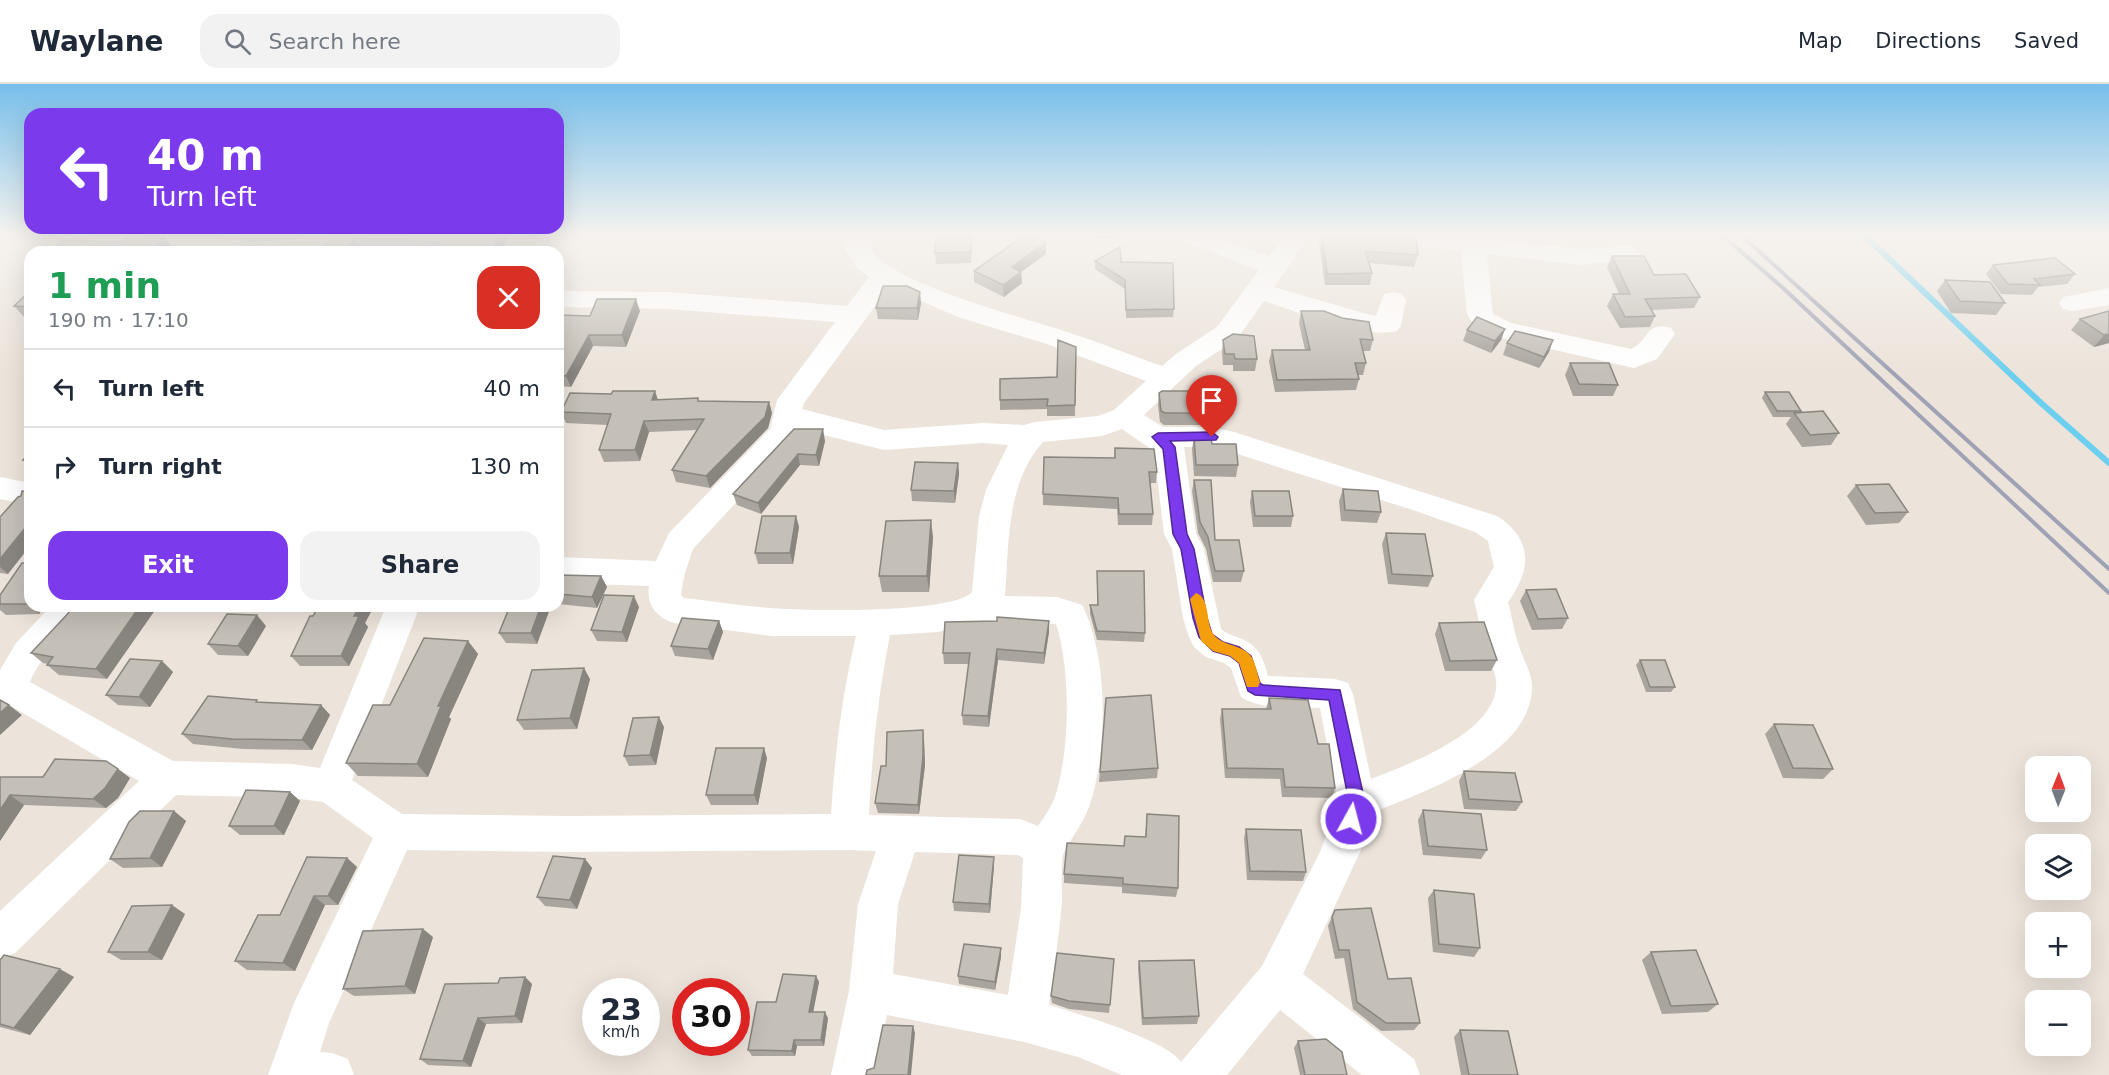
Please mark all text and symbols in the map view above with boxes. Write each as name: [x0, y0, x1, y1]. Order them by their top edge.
search box: [200, 14, 620, 68]
text: Waylane: [30, 25, 164, 58]
icon: search: [221, 25, 254, 58]
text: Search here: [269, 29, 401, 54]
text: Map: [1798, 29, 1842, 53]
text: Directions: [1875, 29, 1981, 53]
text: Saved: [2014, 29, 2079, 53]
text: 40 m: [147, 131, 264, 180]
icon: left: [48, 132, 126, 210]
text: Turn left: [147, 181, 257, 212]
text: 1 min: [48, 265, 161, 306]
button: close: [477, 266, 540, 329]
text: 190 m · 17:10: [48, 308, 189, 332]
icon: left: [48, 372, 81, 405]
pin: [1186, 375, 1237, 437]
text: Turn left: [99, 376, 204, 401]
text: 40 m: [484, 376, 540, 401]
icon: arrive: [1195, 384, 1228, 417]
icon: right: [48, 450, 81, 483]
text: Turn right: [99, 454, 222, 479]
text: 130 m: [470, 454, 540, 479]
button: Exit: [48, 531, 288, 600]
button: Share: [300, 531, 540, 600]
north arrow: [2025, 756, 2091, 822]
map controls: [2025, 756, 2091, 1056]
position arrow: [1319, 787, 1383, 851]
button: layers: [2025, 834, 2091, 900]
button: +: [2025, 912, 2091, 978]
speed limit sign: 30: [672, 978, 750, 1056]
button: −: [2025, 990, 2091, 1056]
text: 23: [600, 992, 642, 1027]
text: km/h: [602, 1023, 640, 1041]

